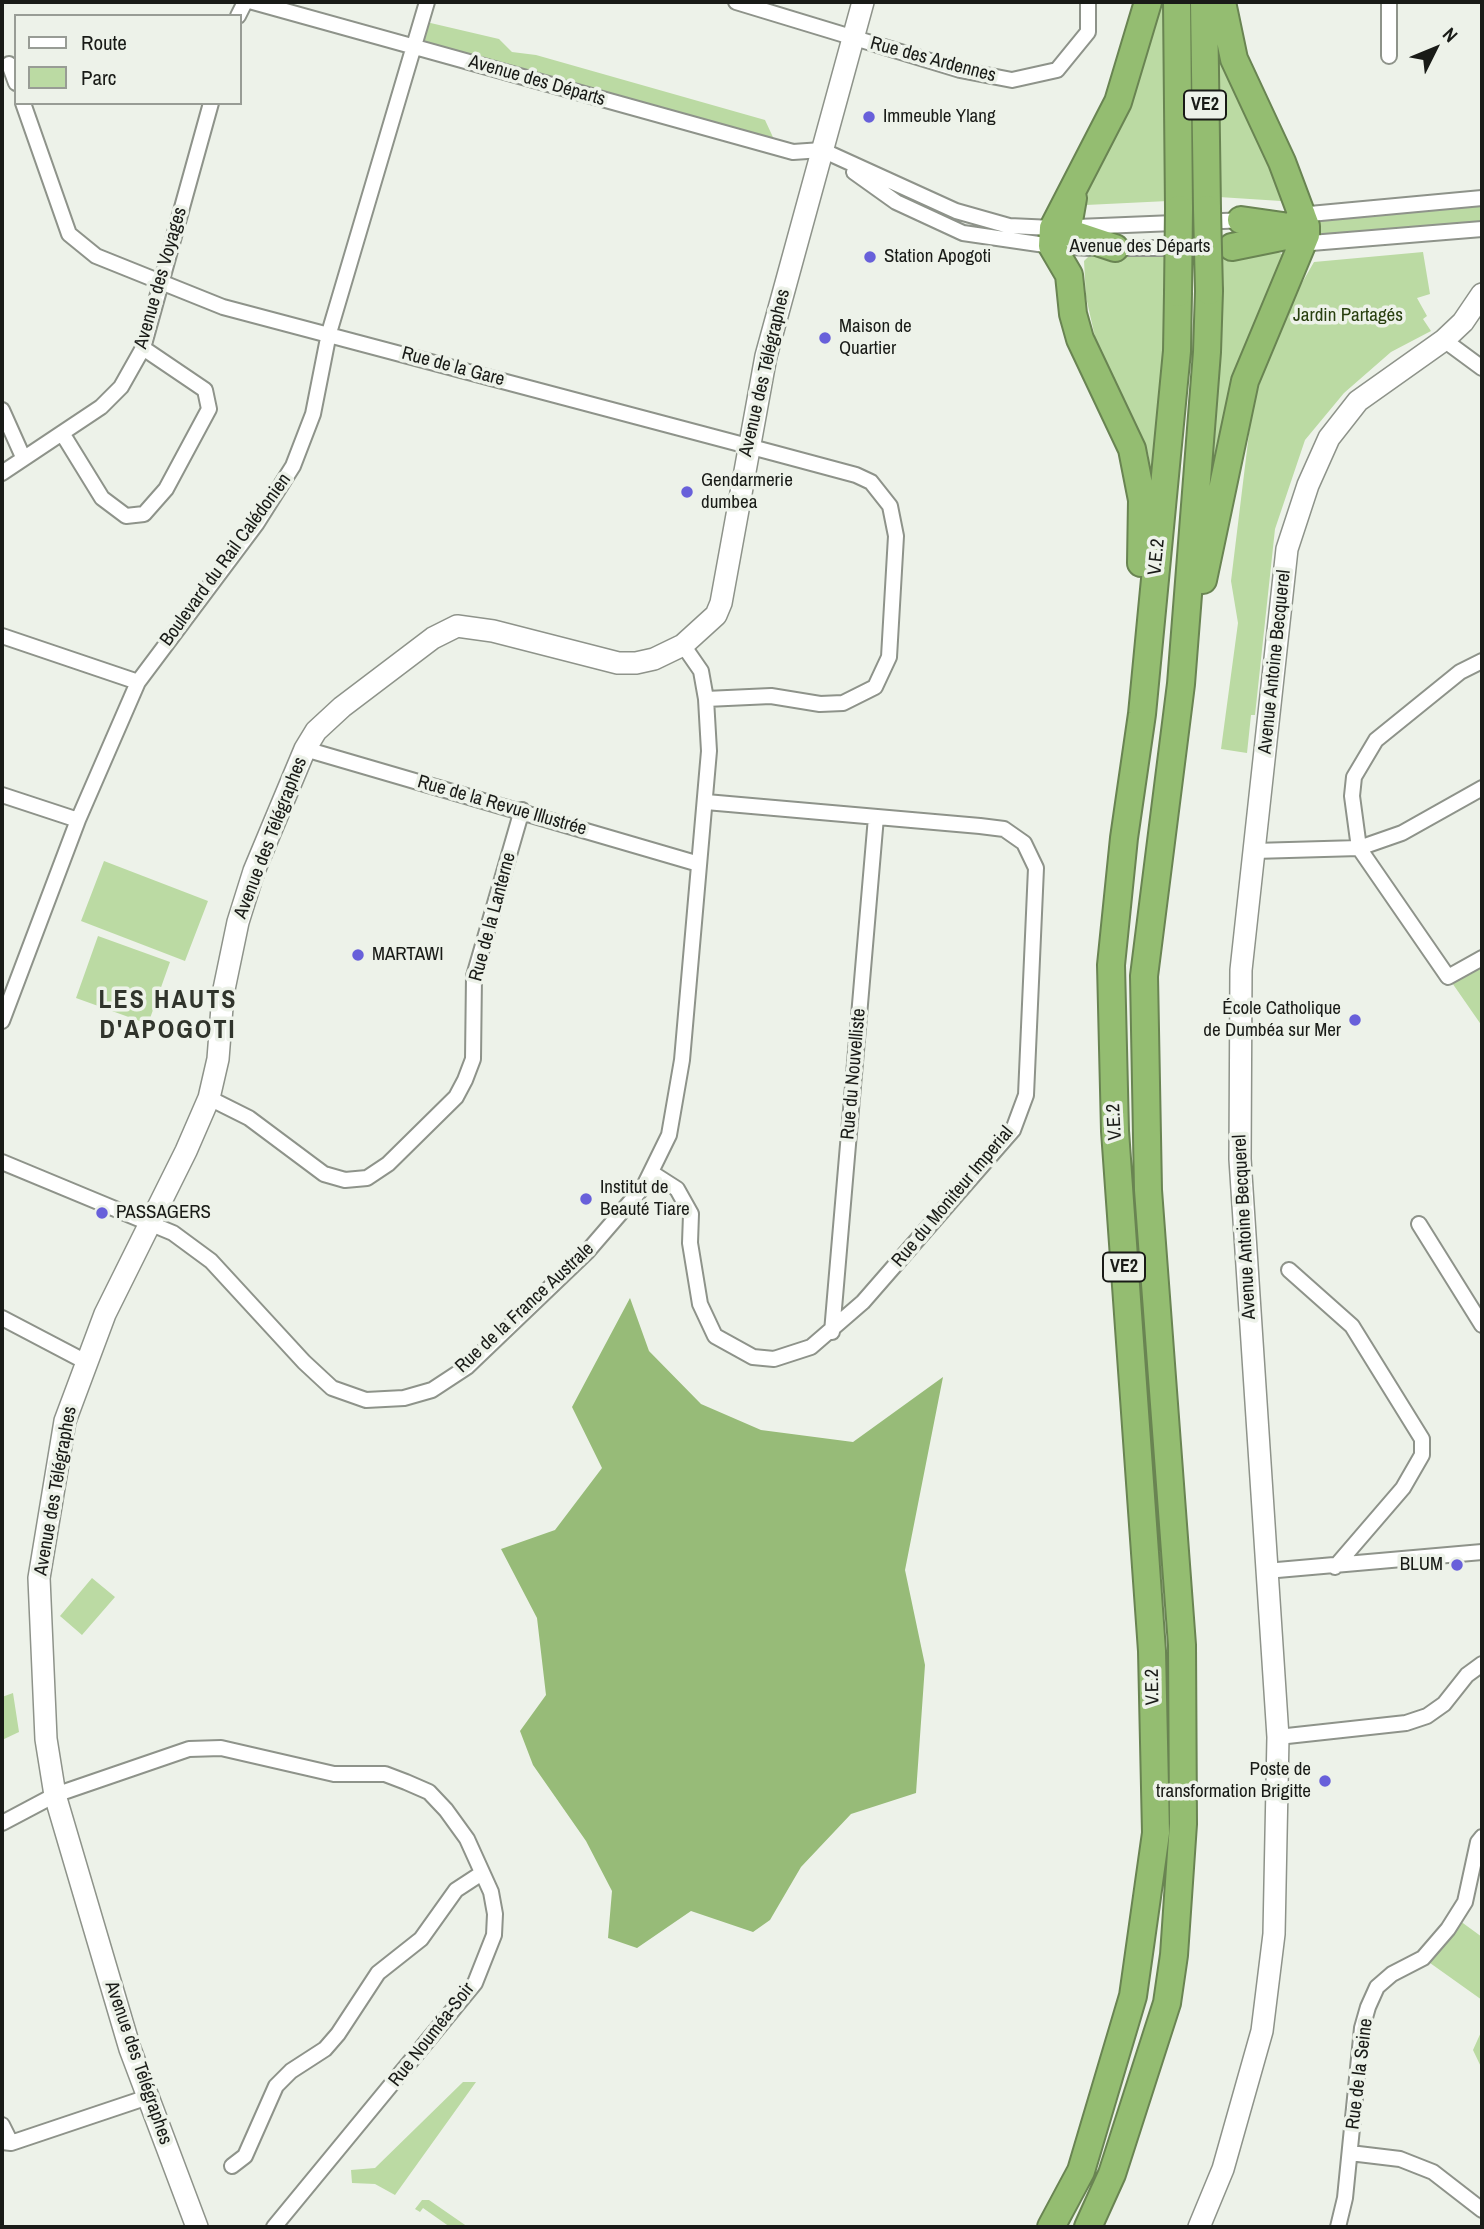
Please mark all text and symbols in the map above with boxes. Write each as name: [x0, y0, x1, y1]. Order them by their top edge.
legend: [14, 14, 242, 105]
north arrow: [1400, 14, 1470, 84]
text: N: [1437, 22, 1464, 48]
text: Route: [81, 28, 127, 57]
street label: Rue des Ardennes: [868, 32, 998, 88]
street label: Avenue des Départs: [466, 51, 608, 111]
text: Parc: [81, 63, 116, 92]
road number: VE2: [1184, 90, 1226, 120]
place label: Immeuble Ylang: [883, 106, 996, 128]
marker: Immeuble Ylang: [861, 109, 877, 125]
street label: Avenue des Voyages: [130, 205, 192, 351]
street label: Avenue des Départs: [1070, 236, 1210, 258]
place label: Station Apogoti: [884, 246, 991, 268]
marker: Station Apogoti: [862, 249, 878, 265]
street label: Avenue des Télégraphes: [735, 287, 795, 459]
park label: Jardin Partagés: [1293, 305, 1403, 327]
place label: Maison de Quartier: [839, 316, 912, 360]
marker: Maison de Quartier: [817, 330, 833, 346]
street label: Rue de la Gare: [399, 342, 507, 392]
street label: Boulevard du Rail Calédonien: [156, 469, 296, 651]
place label: Gendarmerie dumbea: [701, 470, 793, 514]
marker: Gendarmerie dumbea: [679, 484, 695, 500]
street label: V.E.2: [1144, 538, 1170, 576]
street label: Avenue Antoine Becquerel: [1254, 569, 1296, 755]
street label: Avenue des Télégraphes: [230, 754, 312, 922]
street label: Rue de la Revue Illustrée: [415, 771, 589, 841]
street label: Rue de la Lanterne: [465, 850, 521, 984]
place label: MARTAWI: [372, 944, 444, 966]
marker: MARTAWI: [350, 947, 366, 963]
district label: LES HAUTS D'APOGOTI: [100, 985, 236, 1046]
place label: École Catholique de Dumbéa sur Mer: [1203, 998, 1341, 1042]
street label: Rue du Nouvelliste: [837, 1007, 871, 1141]
marker: École Catholique de Dumbéa sur Mer: [1347, 1012, 1363, 1028]
street label: V.E.2: [1103, 1103, 1127, 1141]
street label: Rue du Moniteur Imperial: [887, 1122, 1019, 1272]
street label: Avenue Antoine Becquerel: [1229, 1134, 1261, 1320]
place label: Institut de Beauté Tiare: [600, 1177, 690, 1221]
marker: Institut de Beauté Tiare: [578, 1191, 594, 1207]
place label: PASSAGERS: [116, 1202, 211, 1224]
marker: PASSAGERS: [94, 1205, 110, 1221]
street label: Rue de la France Australe: [451, 1238, 599, 1378]
road number: VE2: [1103, 1252, 1145, 1282]
street label: Avenue des Télégraphes: [30, 1405, 82, 1577]
place label: BLUM: [1400, 1554, 1443, 1576]
marker: BLUM: [1449, 1557, 1465, 1573]
street label: V.E.2: [1141, 1668, 1165, 1706]
place label: Poste de transformation Brigitte: [1156, 1759, 1311, 1803]
marker: Poste de transformation Brigitte: [1317, 1773, 1333, 1789]
street label: Avenue des Télégraphes: [99, 1978, 177, 2148]
street label: Rue Nouméa-Soir: [384, 1979, 480, 2091]
street label: Rue de la Seine: [1342, 2017, 1378, 2131]

